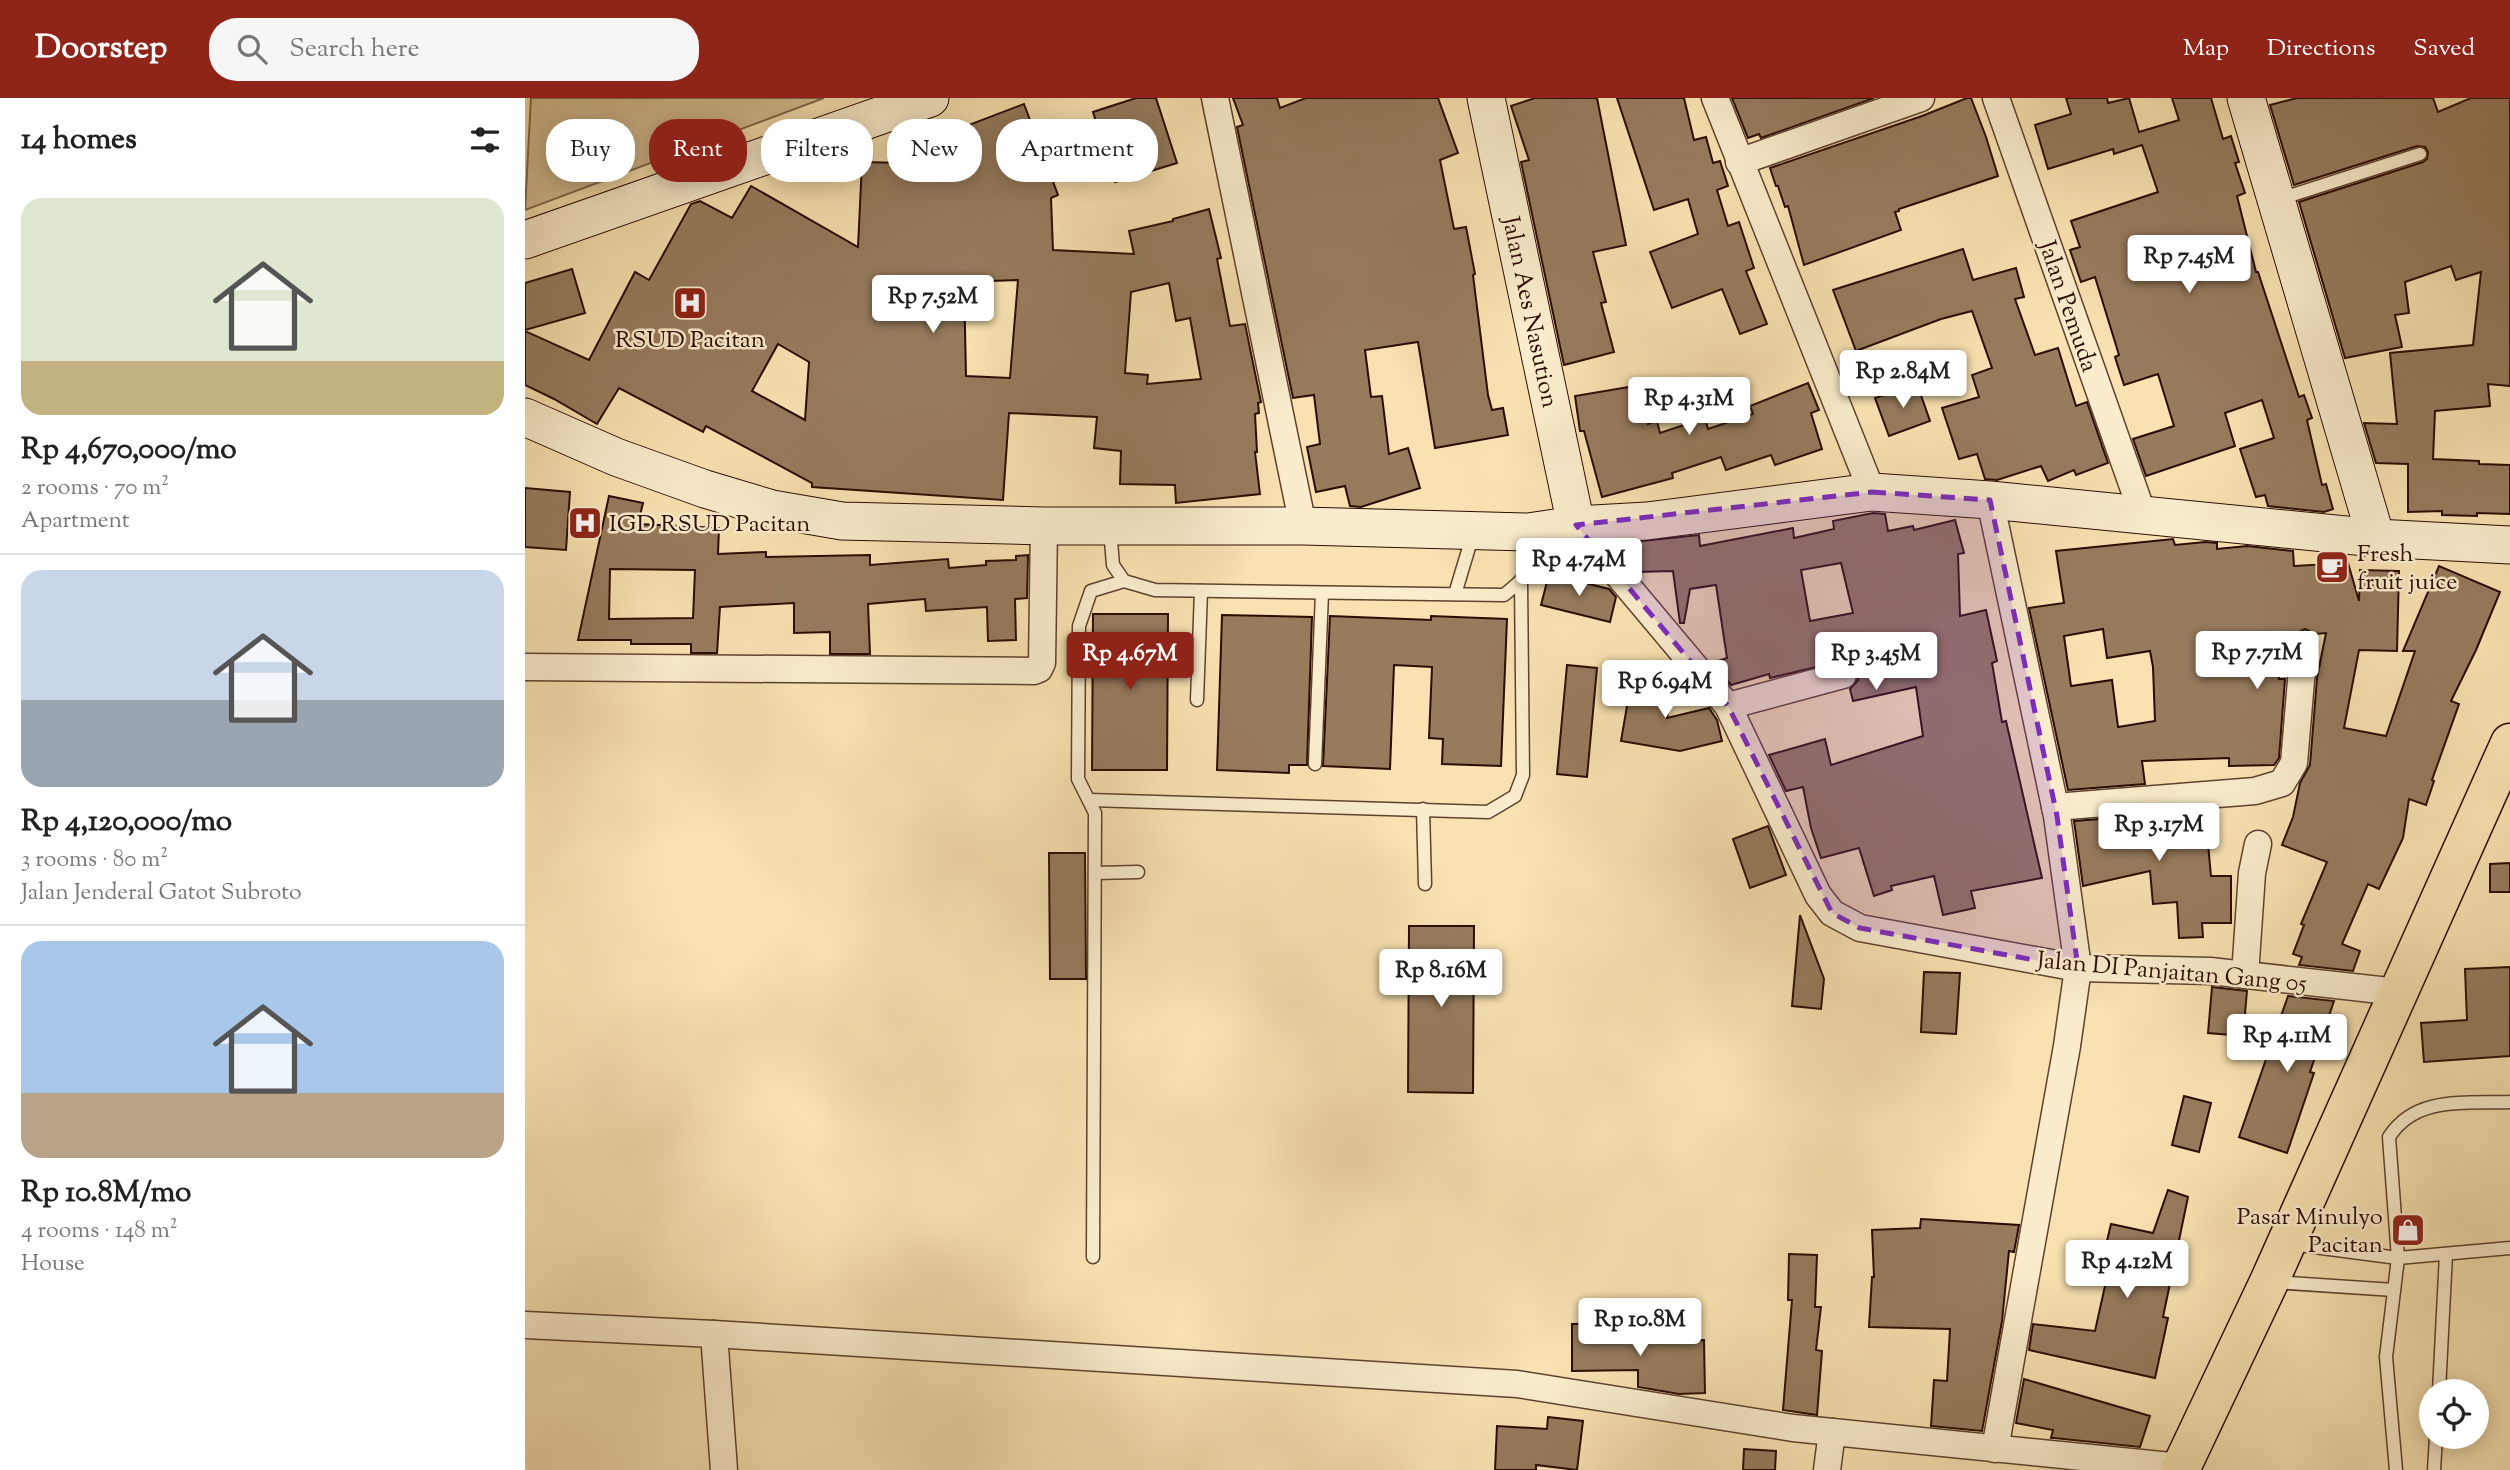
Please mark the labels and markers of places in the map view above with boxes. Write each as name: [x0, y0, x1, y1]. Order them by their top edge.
pin: Rp 7.45M: [2117, 236, 2261, 295]
pin: Rp 7.52M: [861, 275, 1005, 335]
hospital icon: RSUD Pacitan: [671, 284, 709, 322]
place label: RSUD Pacitan: [615, 324, 765, 358]
pin: Rp 2.84M: [1831, 350, 1975, 410]
pin: Rp 4.31M: [1617, 378, 1761, 437]
hospital icon: IGD RSUD Pacitan: [566, 504, 604, 542]
place label: IGD RSUD Pacitan: [609, 508, 810, 542]
pin: Rp 4.74M: [1507, 538, 1651, 598]
place label: Fresh fruit juice: [2357, 538, 2457, 600]
cafe icon: Fresh fruit juice: [2313, 548, 2351, 586]
pin: Rp 4.67M: [1058, 632, 1202, 692]
pin: Rp 3.45M: [1804, 632, 1948, 692]
pin: Rp 7.71M: [2185, 632, 2329, 691]
pin: Rp 6.94M: [1593, 660, 1737, 720]
pin: Rp 3.17M: [2087, 804, 2231, 863]
pin: Rp 8.16M: [1369, 950, 1513, 1009]
pin: Rp 4.11M: [2215, 1014, 2359, 1074]
place label: Pasar Minulyo Pacitan: [2237, 1201, 2383, 1263]
shop icon: Pasar Minulyo Pacitan: [2389, 1211, 2427, 1249]
pin: Rp 4.12M: [2055, 1240, 2199, 1300]
pin: Rp 10.8M: [1568, 1298, 1712, 1358]

